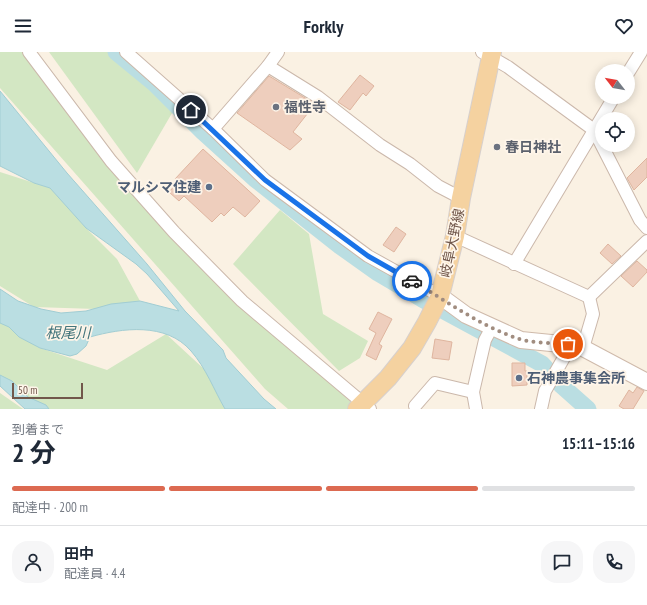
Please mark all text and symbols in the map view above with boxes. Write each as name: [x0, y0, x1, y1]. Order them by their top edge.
icon: menu: [12, 15, 34, 37]
text: Forkly: [304, 15, 343, 38]
icon: heart: [613, 15, 635, 37]
north arrow: [595, 64, 635, 104]
map controls: [595, 64, 635, 152]
pin: [174, 93, 208, 127]
place label: 福性寺: [284, 98, 326, 116]
icon: home: [180, 99, 202, 121]
marker: 福性寺: [271, 102, 281, 112]
button: locate: [595, 112, 635, 152]
place label: 春日神社: [505, 138, 561, 156]
marker: 春日神社: [492, 142, 502, 152]
place label: マルシマ住建: [117, 178, 201, 196]
marker: マルシマ住建: [204, 182, 214, 192]
street label: 岐阜大野線: [436, 207, 468, 279]
courier: [392, 261, 432, 301]
icon: car: [401, 270, 423, 292]
water label: 根尾川: [45, 323, 92, 342]
pin: [551, 327, 585, 361]
icon: bag: [557, 333, 579, 355]
place label: 石神農事集会所: [527, 369, 625, 387]
marker: 石神農事集会所: [514, 373, 524, 383]
scale bar: [12, 381, 83, 400]
text: 50 m: [18, 383, 37, 397]
text: 到着まで: [12, 421, 64, 438]
text: 15:11–15:16: [562, 434, 635, 453]
text: 2 分: [12, 436, 56, 469]
text: 配達中 · 200 m: [12, 499, 88, 516]
button: person: [12, 541, 54, 583]
button: chat: [541, 541, 583, 583]
button: phone: [593, 541, 635, 583]
text: 田中: [64, 544, 94, 563]
text: 配達員 · 4.4: [64, 565, 125, 582]

